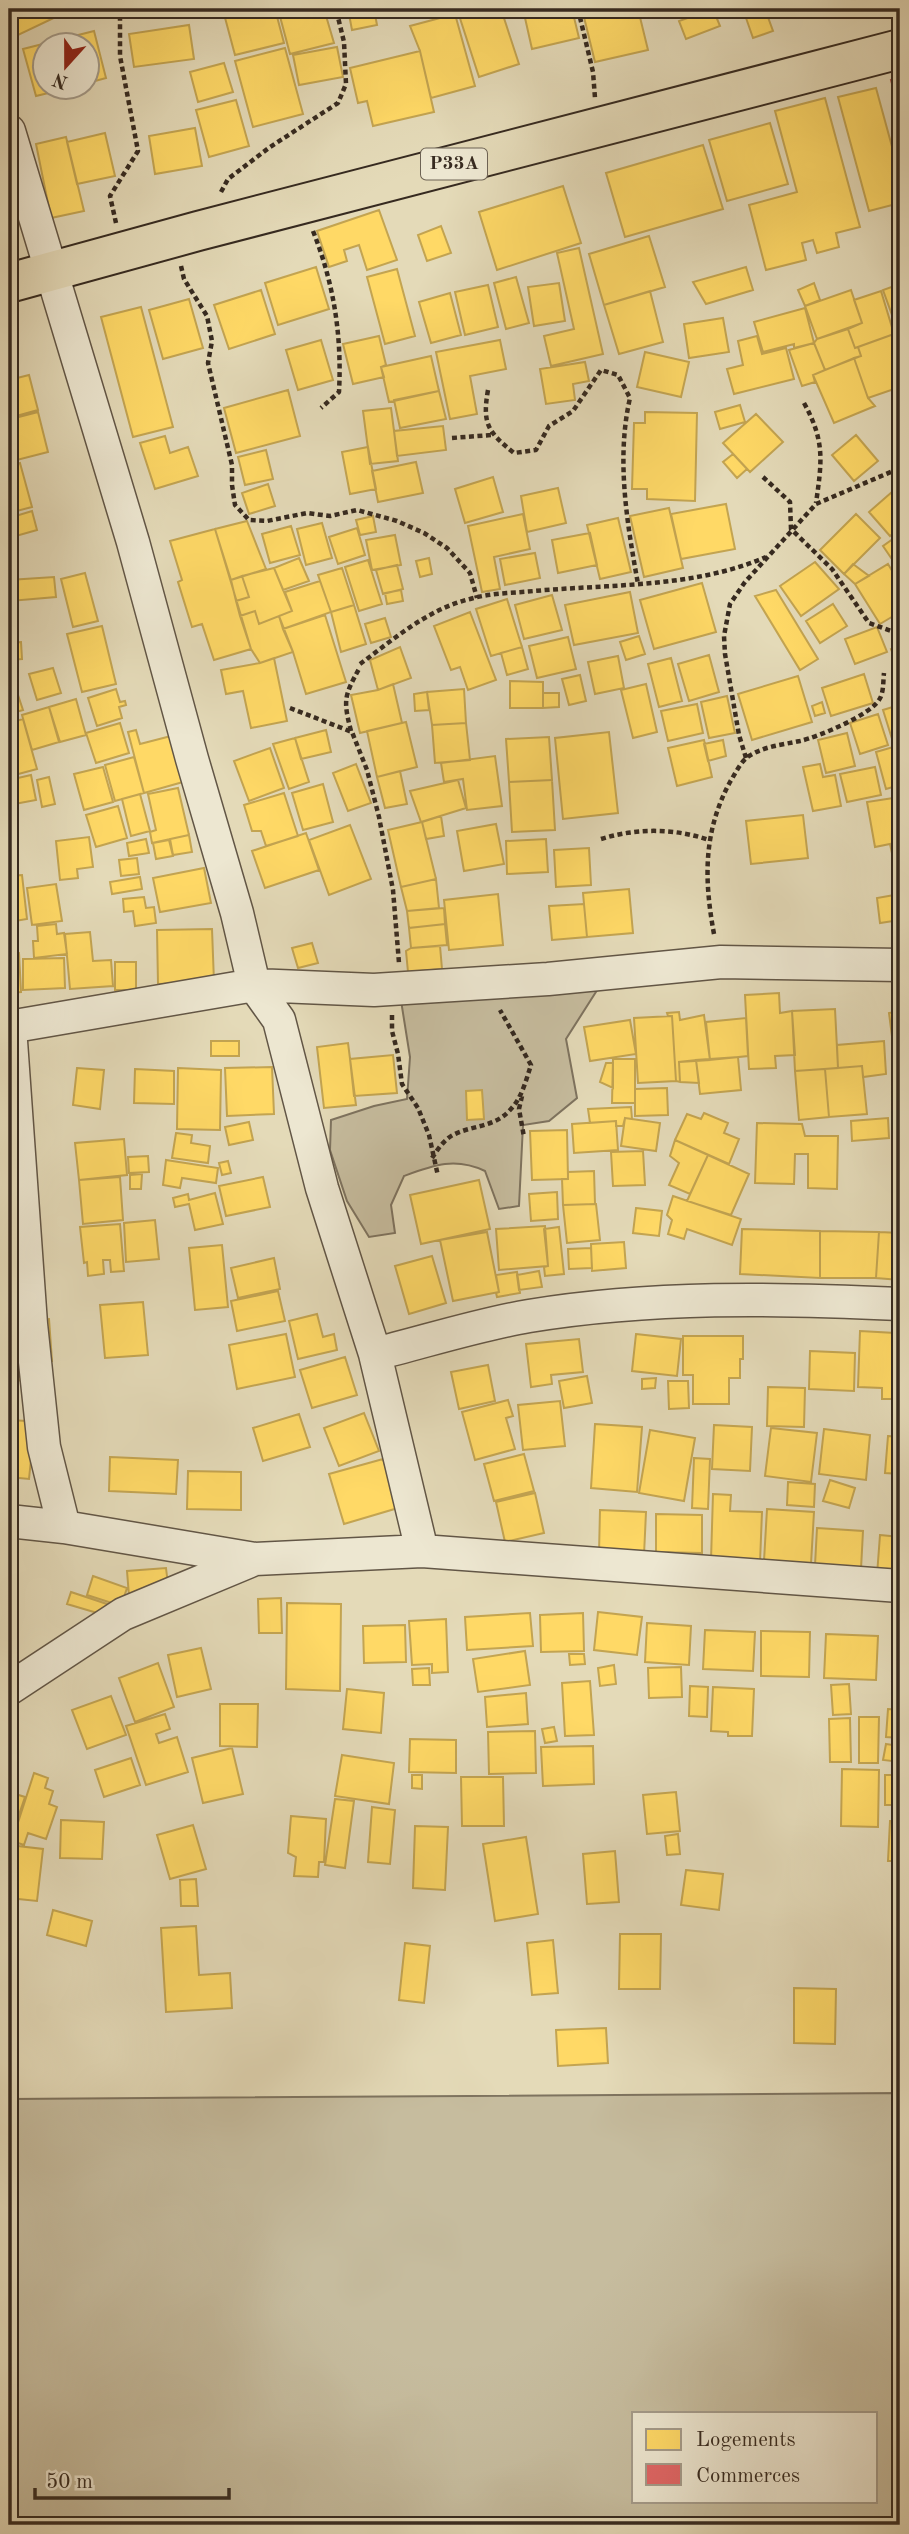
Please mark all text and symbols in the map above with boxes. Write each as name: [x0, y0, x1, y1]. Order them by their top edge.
north arrow: [32, 32, 102, 102]
text: N: [50, 68, 71, 91]
road number: P33A: [421, 148, 487, 180]
legend: [632, 2412, 878, 2502]
text: Logements: [696, 2430, 796, 2451]
scale bar: [35, 2457, 229, 2501]
text: Commerces: [696, 2466, 800, 2487]
text: 50 m: [46, 2472, 93, 2493]

